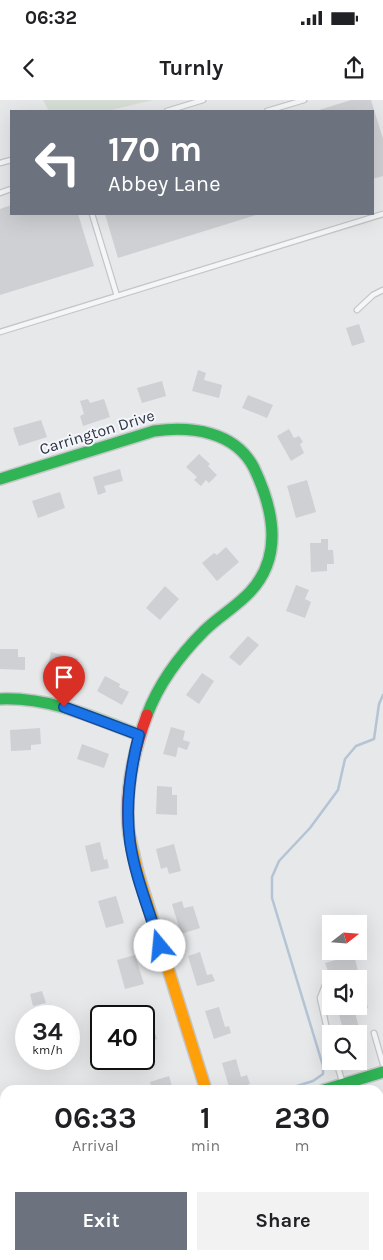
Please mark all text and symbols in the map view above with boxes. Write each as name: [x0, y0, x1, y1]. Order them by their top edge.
text: 06:32: [25, 7, 77, 29]
icon: back: [15, 54, 43, 82]
icon: share: [340, 54, 368, 82]
text: Turnly: [160, 55, 223, 81]
text: 170 m: [108, 129, 202, 170]
icon: left: [25, 130, 90, 195]
text: Abbey Lane: [108, 171, 220, 197]
street label: Carrington Drive: [37, 405, 157, 459]
pin: [43, 656, 85, 707]
icon: arrive: [50, 663, 78, 691]
north arrow: [322, 915, 368, 960]
map controls: [322, 915, 367, 1070]
position arrow: [133, 919, 185, 971]
button: sound: [322, 970, 367, 1015]
speed limit sign: 40: [90, 1005, 155, 1070]
text: 34: [32, 1017, 63, 1046]
button: search: [322, 1025, 367, 1070]
text: km/h: [32, 1043, 63, 1057]
text: 06:33: [54, 1100, 137, 1136]
text: 1: [200, 1100, 211, 1136]
text: 230: [274, 1100, 330, 1136]
text: Arrival: [72, 1136, 119, 1155]
text: min: [191, 1136, 220, 1155]
text: m: [295, 1136, 310, 1155]
button: Exit: [15, 1192, 187, 1250]
button: Share: [197, 1192, 369, 1250]

